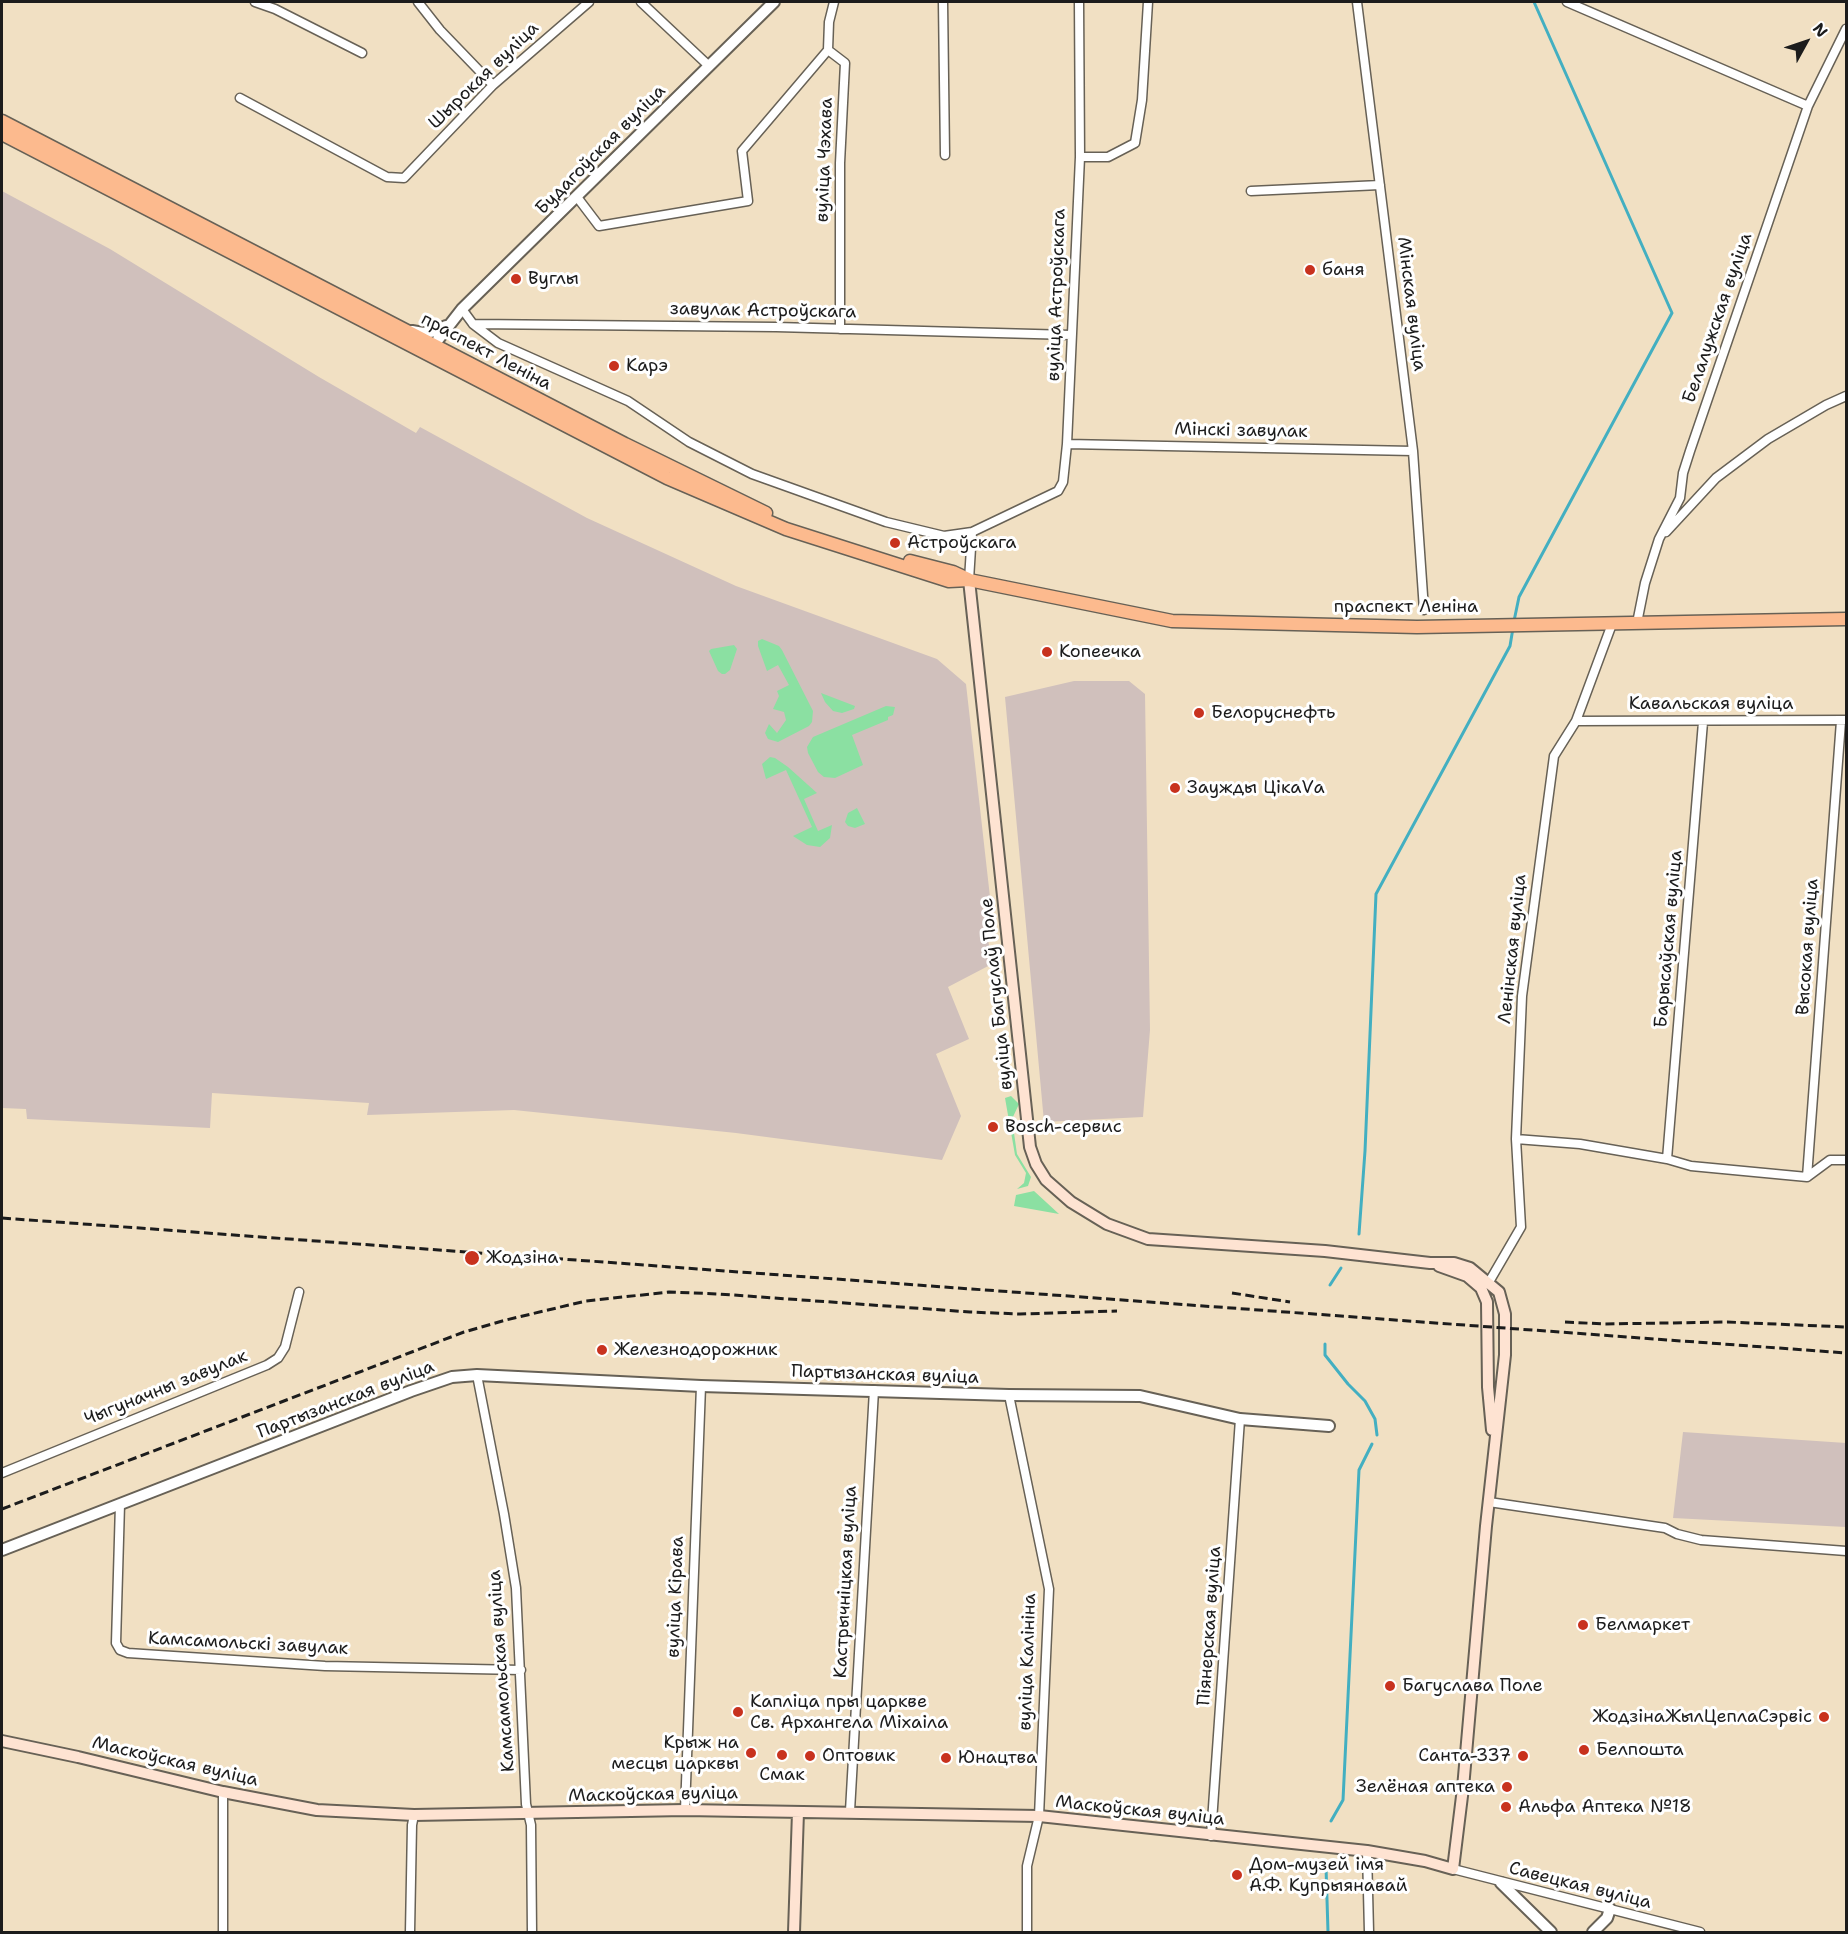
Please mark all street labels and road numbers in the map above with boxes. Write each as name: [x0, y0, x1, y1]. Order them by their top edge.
street label: Шырокая вуліца: [424, 18, 544, 134]
street label: Будагоўская вуліца: [532, 81, 670, 219]
street label: вуліца Чэхава: [812, 97, 838, 223]
street label: вуліца Астроўскага: [1043, 208, 1071, 382]
street label: Белалужская вуліца: [1679, 230, 1757, 406]
street label: Мінская вуліца: [1392, 236, 1430, 372]
street label: завулак Астроўскага: [670, 299, 856, 323]
street label: праспект Леніна: [417, 309, 555, 395]
street label: Мінскі завулак: [1174, 419, 1308, 443]
street label: праспект Леніна: [1334, 596, 1478, 618]
street label: Кавальская вуліца: [1629, 693, 1793, 715]
street label: Барысаўская вуліца: [1650, 849, 1688, 1029]
street label: Ленінская вуліца: [1494, 873, 1532, 1025]
street label: Высокая вуліца: [1792, 878, 1824, 1016]
street label: вуліца Багуслаў Поле: [976, 897, 1018, 1091]
street label: Чыгуначны завулак: [81, 1345, 251, 1431]
street label: Партызанская вуліца: [254, 1356, 438, 1444]
street label: Партызанская вуліца: [791, 1361, 979, 1389]
street label: Кастрычніцкая вуліца: [830, 1485, 862, 1679]
street label: вуліца Кірава: [663, 1536, 689, 1658]
street label: Піянерская вуліца: [1194, 1546, 1226, 1706]
street label: Камсамольская вуліца: [484, 1569, 520, 1773]
street label: вуліца Калініна: [1015, 1593, 1041, 1731]
street label: Камсамольскі завулак: [147, 1628, 349, 1660]
street label: Маскоўская вуліца: [90, 1732, 260, 1792]
street label: Маскоўская вуліца: [568, 1783, 738, 1807]
street label: Маскоўская вуліца: [1054, 1791, 1226, 1831]
street label: Савецкая вуліца: [1506, 1858, 1654, 1914]

